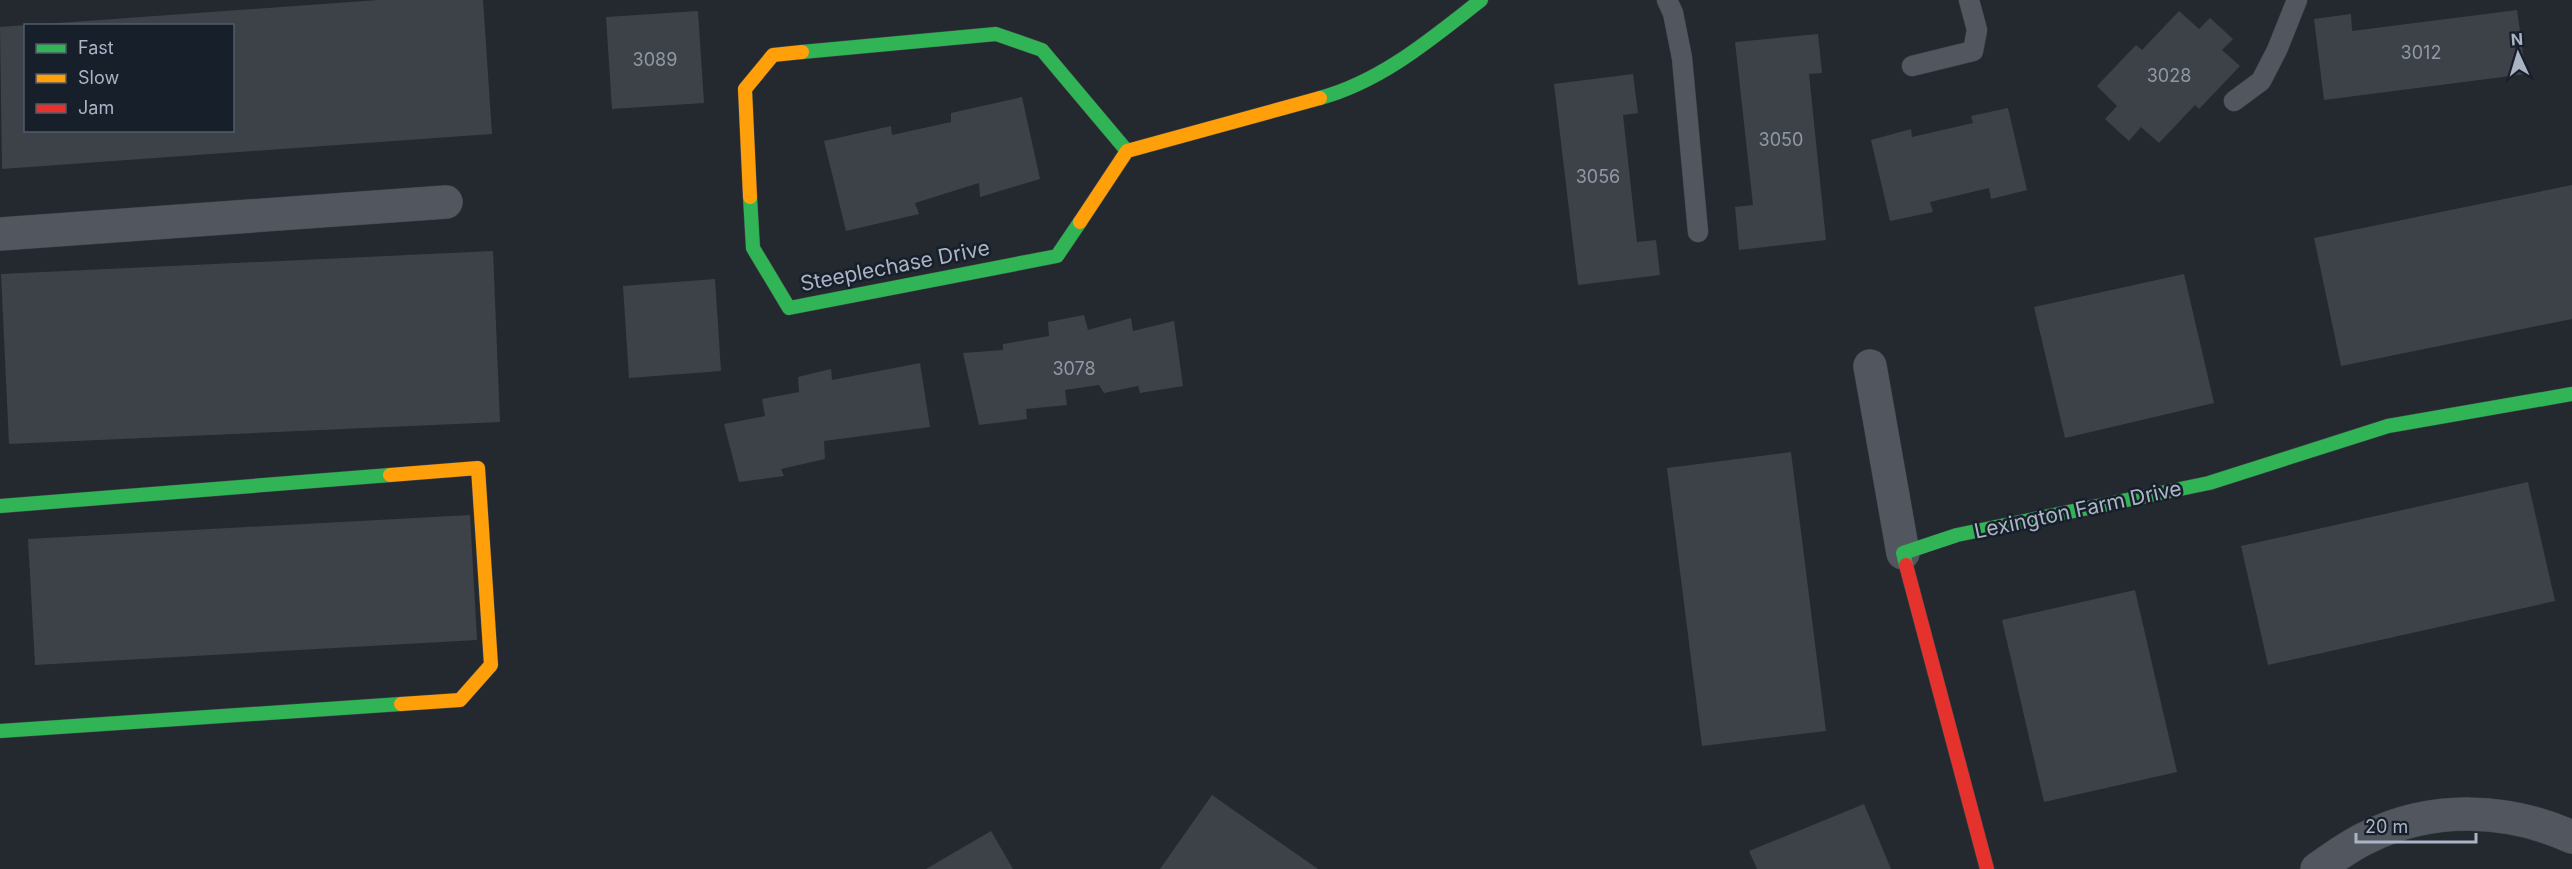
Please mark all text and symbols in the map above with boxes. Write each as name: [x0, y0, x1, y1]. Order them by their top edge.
legend: [24, 24, 234, 132]
north arrow: [2488, 24, 2548, 84]
text: N: [2510, 29, 2524, 49]
text: Fast: [78, 37, 114, 58]
house number: 3012: [2401, 42, 2441, 63]
house number: 3089: [633, 49, 677, 70]
house number: 3028: [2147, 65, 2191, 86]
text: Slow: [78, 67, 119, 88]
text: Jam: [78, 97, 114, 118]
house number: 3050: [1759, 129, 1803, 150]
house number: 3056: [1576, 166, 1620, 187]
street label: Steeplechase Drive: [798, 235, 992, 296]
house number: 3078: [1052, 358, 1096, 379]
street label: Lexington Farm Drive: [1972, 475, 2184, 544]
scale bar: [2356, 806, 2476, 844]
text: 20 m: [2365, 816, 2408, 837]

